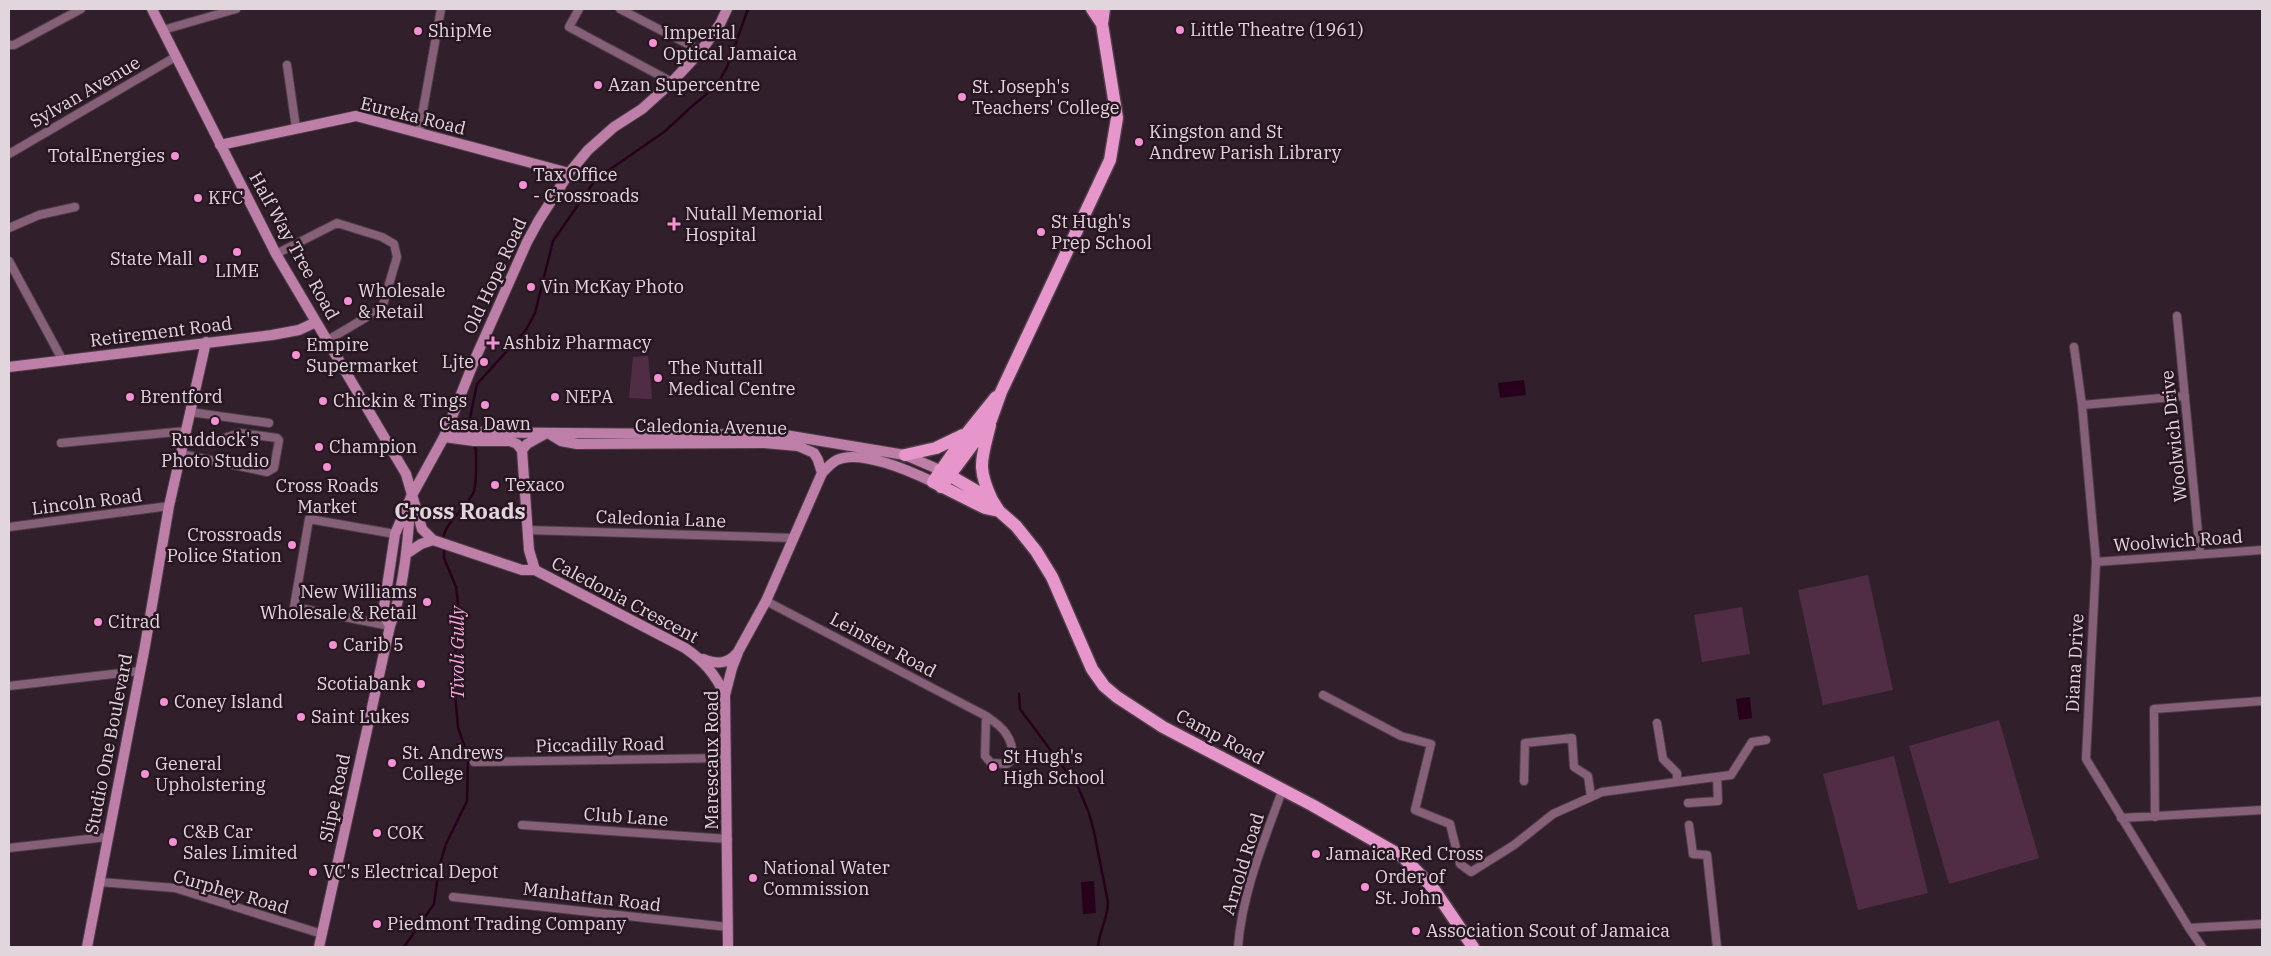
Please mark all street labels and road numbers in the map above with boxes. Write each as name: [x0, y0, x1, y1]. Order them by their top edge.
street label: Sylvan Avenue: [25, 51, 144, 132]
street label: Eureka Road: [358, 91, 468, 140]
street label: Half Way Tree Road: [244, 168, 345, 324]
street label: Old Hope Road: [458, 214, 532, 338]
street label: Retirement Road: [89, 311, 233, 352]
street label: Woolwich Drive: [2155, 369, 2192, 503]
street label: Caledonia Avenue: [635, 414, 787, 439]
street label: Lincoln Road: [30, 483, 144, 520]
street label: Caledonia Lane: [595, 505, 727, 532]
street label: Woolwich Road: [2112, 524, 2244, 556]
street label: Caledonia Crescent: [548, 551, 703, 648]
street label: Leinster Road: [826, 607, 940, 682]
street label: Diana Drive: [2060, 613, 2089, 713]
street label: Studio One Boulevard: [80, 651, 137, 836]
street label: Marescaux Road: [700, 690, 723, 830]
street label: Camp Road: [1172, 704, 1268, 769]
street label: Piccadilly Road: [535, 732, 665, 757]
street label: Slipe Road: [314, 752, 355, 844]
street label: Club Lane: [583, 802, 669, 831]
street label: Arnold Road: [1216, 810, 1269, 918]
street label: Curphey Road: [171, 864, 292, 919]
street label: Manhattan Road: [522, 877, 662, 916]

